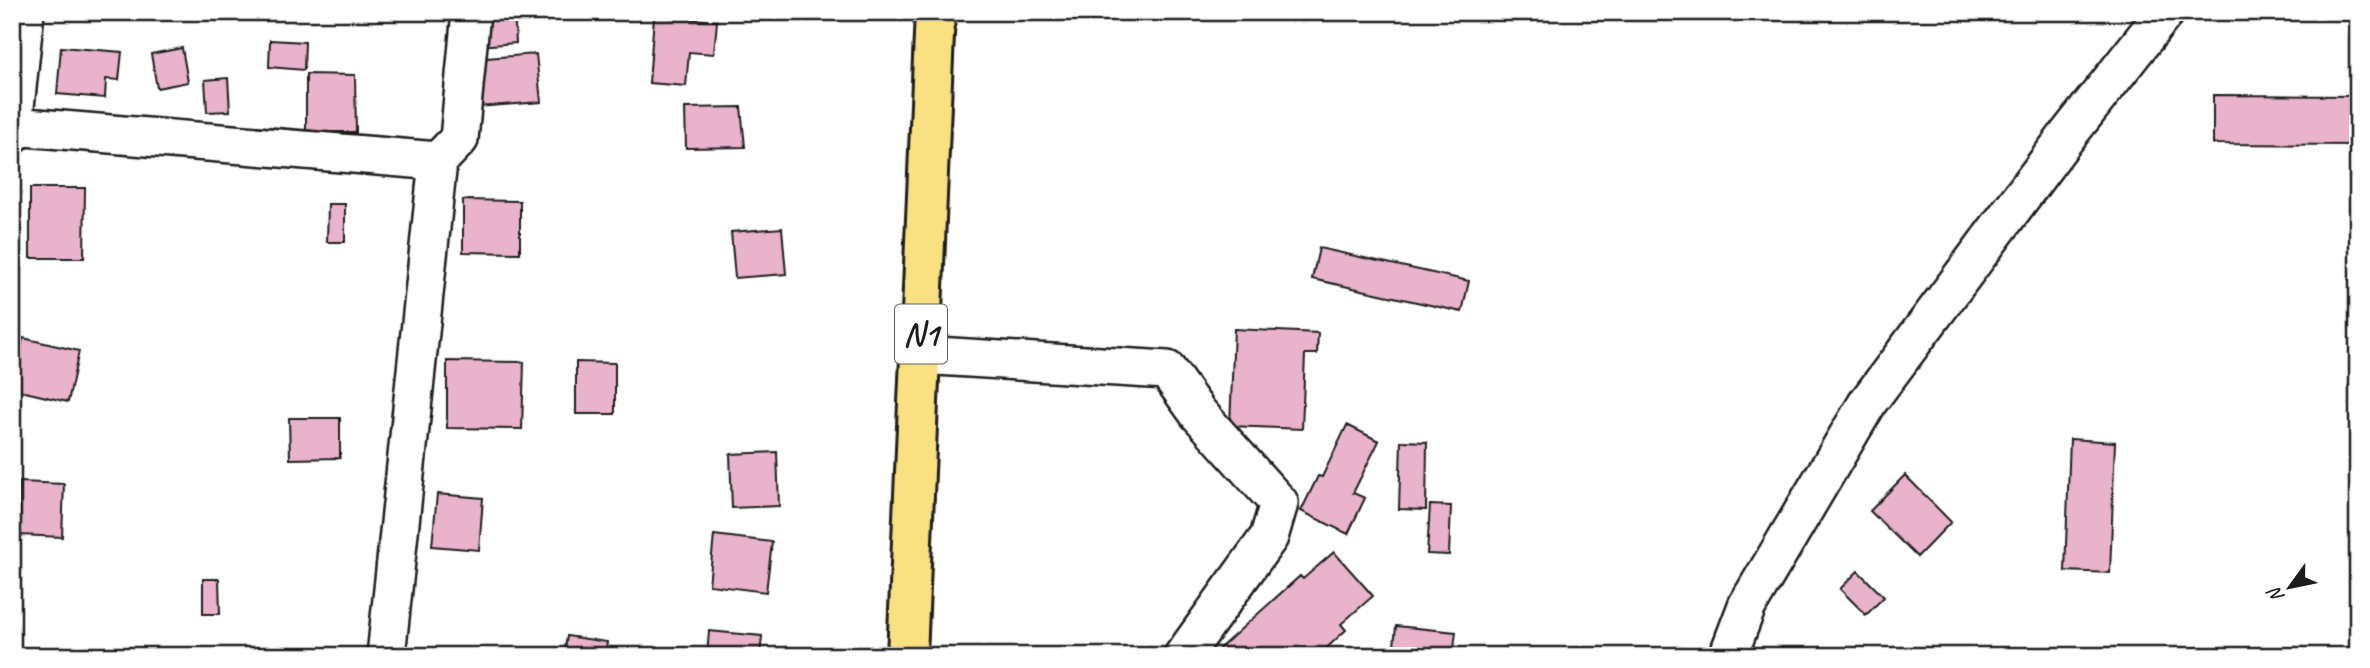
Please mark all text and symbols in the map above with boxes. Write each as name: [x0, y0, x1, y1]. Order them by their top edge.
road number: N1: [895, 304, 947, 364]
north arrow: [2254, 552, 2324, 622]
text: N: [2262, 582, 2290, 607]

